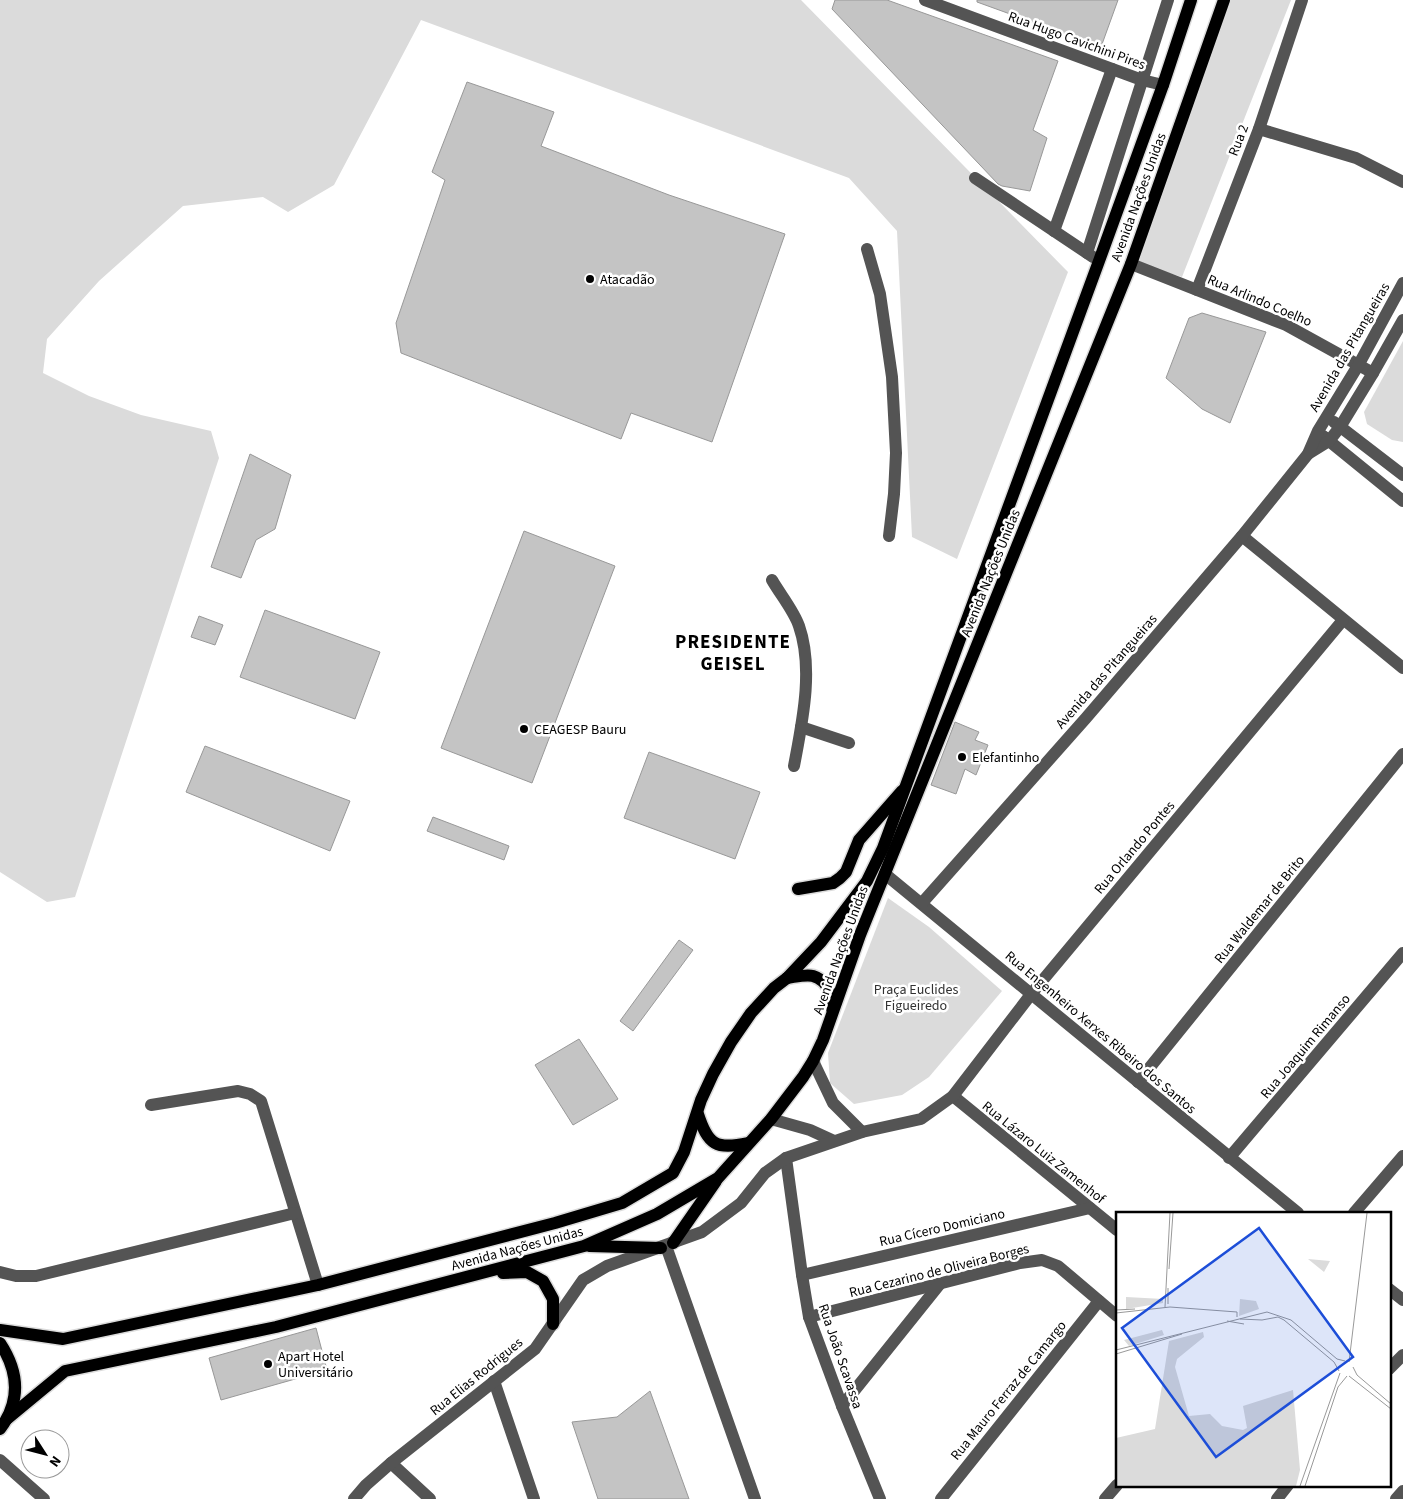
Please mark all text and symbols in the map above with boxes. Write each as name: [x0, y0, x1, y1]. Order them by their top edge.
street label: Rua Hugo Cavichini Pires: [1005, 7, 1148, 75]
street label: Rua 2: [1224, 122, 1254, 159]
street label: Avenida Nações Unidas: [1106, 130, 1172, 265]
place label: Atacadão: [600, 270, 655, 290]
street label: Rua Arlindo Coelho: [1204, 270, 1315, 332]
marker: Atacadão: [584, 273, 596, 285]
street label: Avenida das Pitangueiras: [1305, 279, 1395, 416]
street label: Avenida Nações Unidas: [956, 507, 1026, 640]
street label: Avenida das Pitangueiras: [1051, 610, 1162, 733]
district label: PRESIDENTE GEISEL: [675, 629, 791, 678]
place label: CEAGESP Bauru: [534, 720, 626, 740]
marker: CEAGESP Bauru: [518, 723, 530, 735]
place label: Elefantinho: [972, 748, 1039, 768]
marker: Elefantinho: [956, 751, 968, 763]
street label: Rua Orlando Pontes: [1090, 797, 1180, 899]
street label: Rua Waldemar de Brito: [1210, 851, 1310, 968]
street label: Avenida Nações Unidas: [808, 883, 874, 1018]
street label: Rua Engenheiro Xerxes Ribeiro dos Santos: [1000, 947, 1200, 1119]
park label: Praça Euclides Figueiredo: [874, 980, 958, 1016]
street label: Rua Joaquim Rimanso: [1256, 990, 1356, 1103]
street label: Rua Lázaro Luiz Zamenhof: [977, 1097, 1110, 1209]
street label: Rua Cícero Domiciano: [877, 1204, 1007, 1252]
inset map: [1116, 1212, 1390, 1486]
street label: Avenida Nações Unidas: [449, 1222, 586, 1276]
street label: Rua Cezarino de Oliveira Borges: [847, 1239, 1031, 1303]
street label: Rua João Scavassa: [813, 1301, 867, 1412]
street label: Rua Mauro Ferraz de Camargo: [946, 1316, 1072, 1465]
street label: Rua Elias Rodrigues: [426, 1333, 528, 1421]
place label: Apart Hotel Universitário: [278, 1347, 353, 1383]
marker: Apart Hotel Universitário: [262, 1358, 274, 1370]
north arrow: [20, 1429, 70, 1479]
text: N: [44, 1451, 66, 1471]

